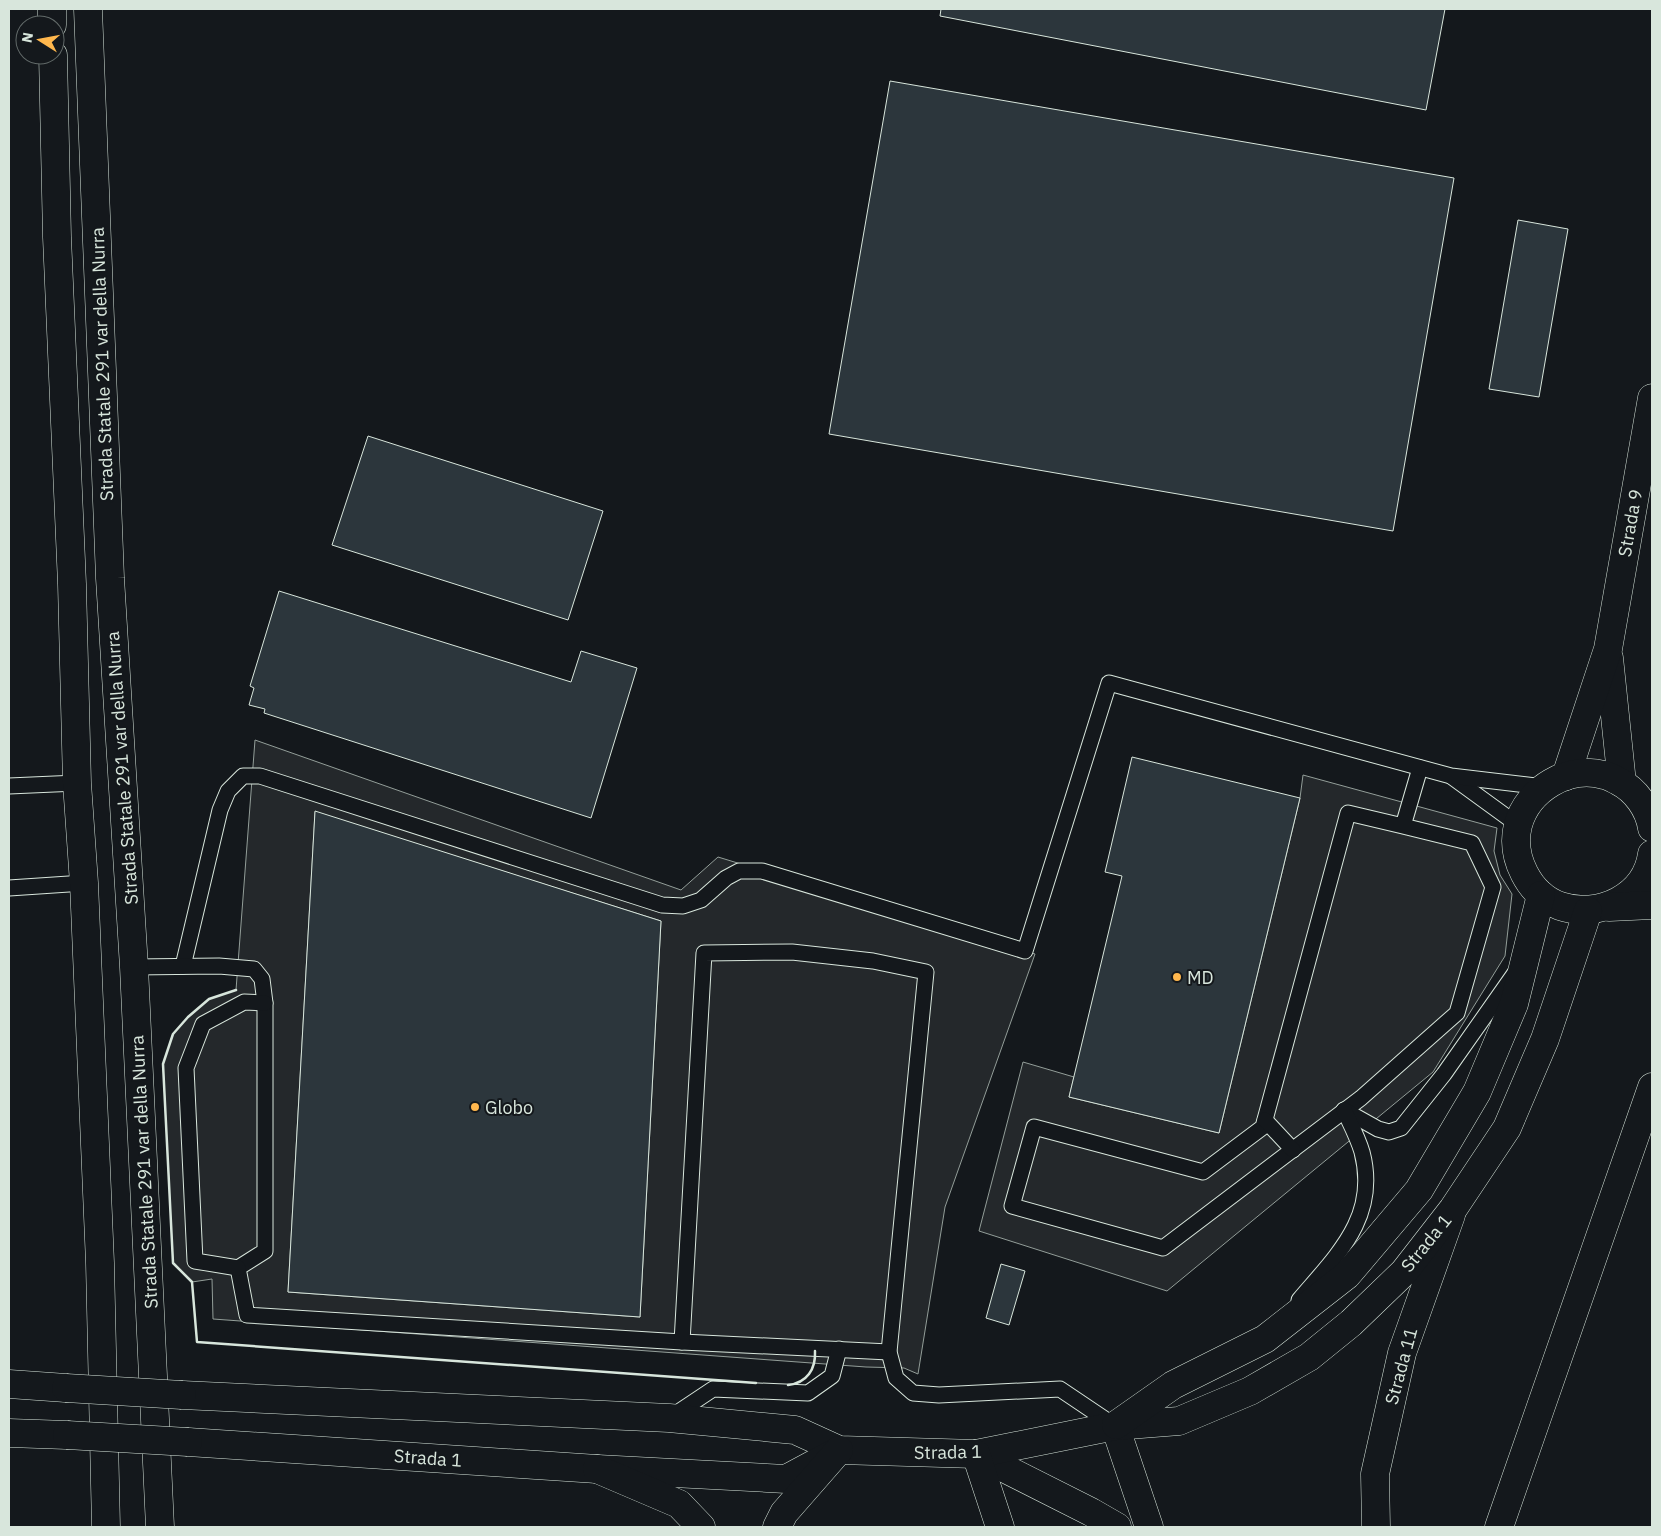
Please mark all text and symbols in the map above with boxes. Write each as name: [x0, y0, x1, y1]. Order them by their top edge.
north arrow: [15, 15, 65, 65]
text: N: [17, 31, 37, 44]
street label: Strada Statale 291 var della Nurra: [86, 226, 118, 501]
street label: Strada 9: [1613, 488, 1647, 558]
street label: Strada Statale 291 var della Nurra: [101, 630, 143, 905]
place label: MD: [1187, 966, 1214, 989]
marker: MD: [1171, 971, 1183, 983]
street label: Strada Statale 291 var della Nurra: [125, 1034, 163, 1309]
place label: Globo: [485, 1096, 533, 1119]
marker: Globo: [469, 1101, 481, 1113]
street label: Strada 1: [1396, 1209, 1456, 1277]
street label: Strada 11: [1380, 1325, 1422, 1407]
street label: Strada 1: [914, 1440, 982, 1464]
street label: Strada 1: [393, 1444, 463, 1472]

